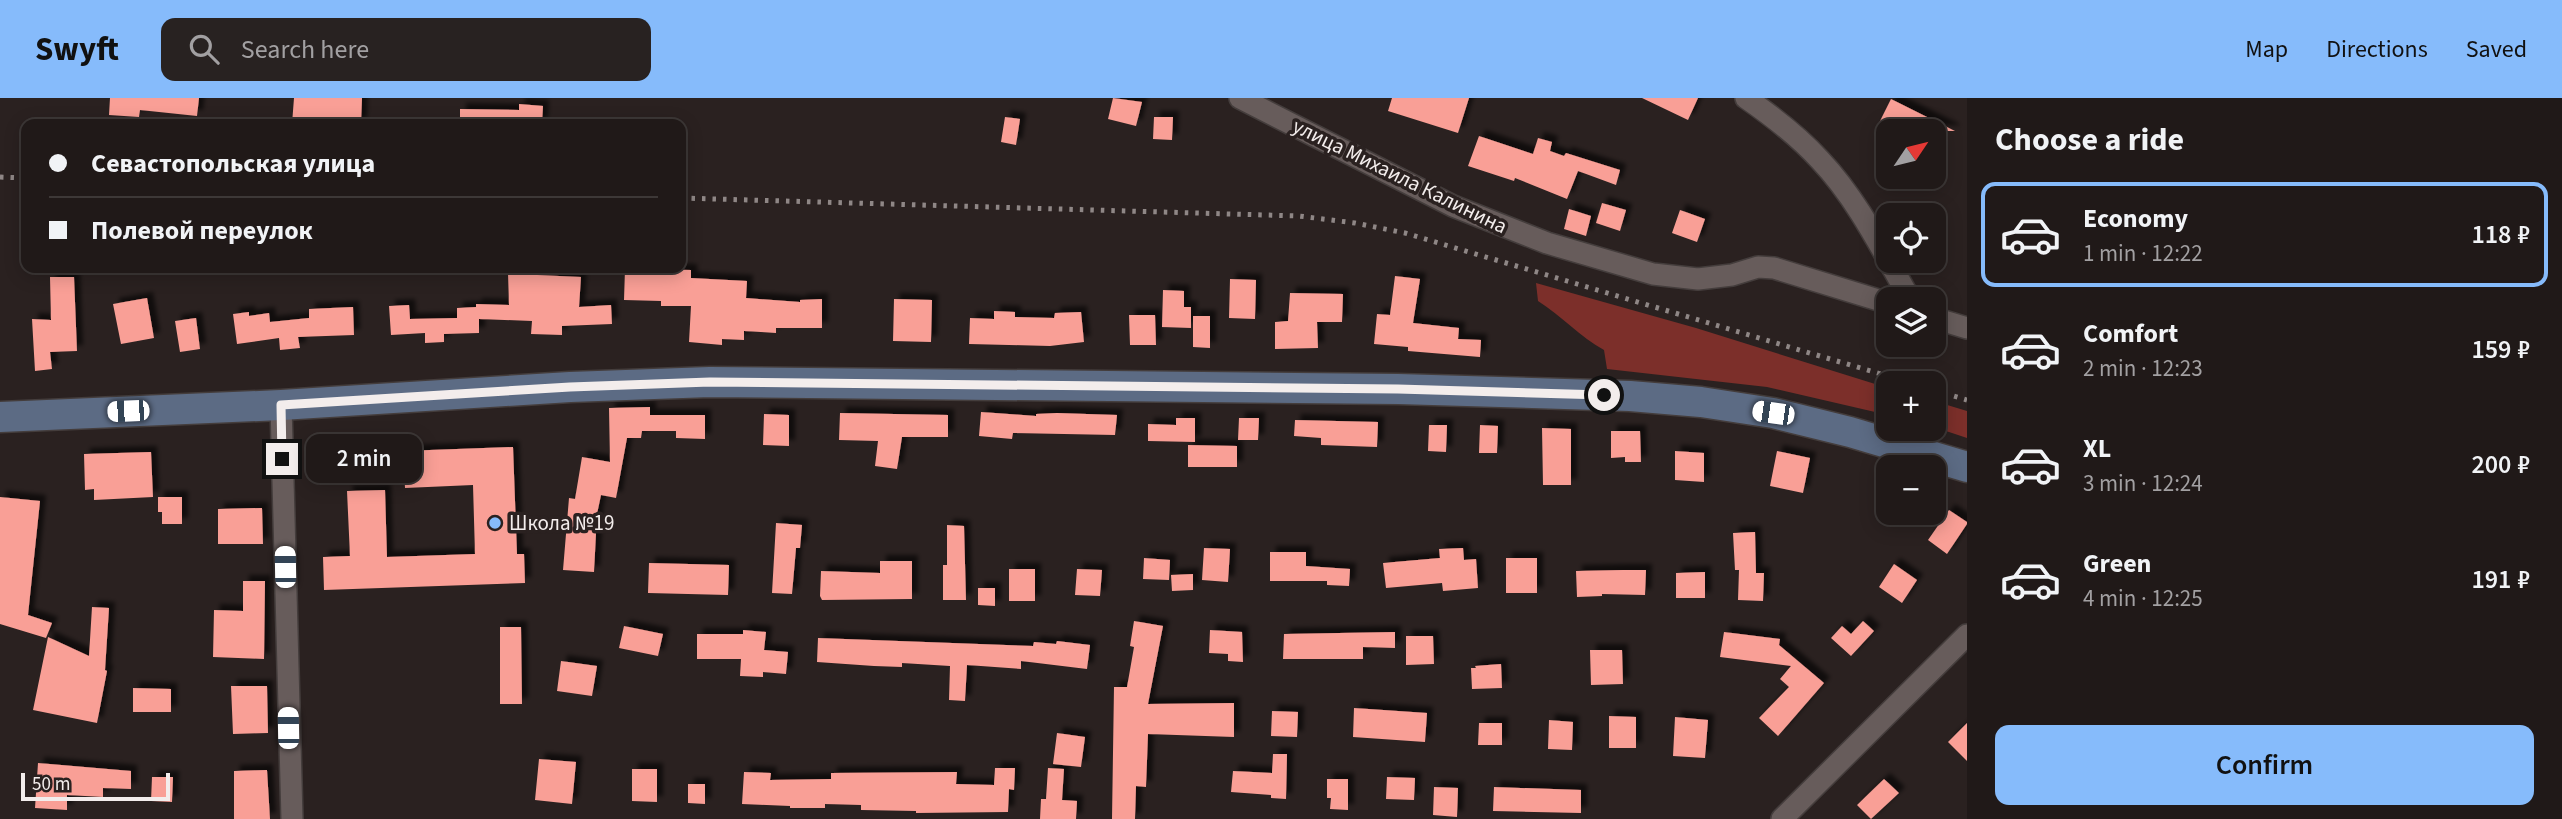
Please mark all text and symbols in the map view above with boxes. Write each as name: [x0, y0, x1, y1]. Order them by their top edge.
search box: [161, 18, 651, 81]
text: Swyft: [35, 26, 119, 73]
icon: search: [185, 30, 223, 68]
text: Search here: [241, 31, 369, 68]
text: Map: [2245, 32, 2288, 67]
text: Directions: [2326, 32, 2428, 67]
text: Saved: [2466, 32, 2527, 67]
street label: улица Михаила Калинина: [1287, 111, 1513, 241]
text: Choose a ride: [1995, 117, 2184, 163]
north arrow: [1876, 119, 1946, 189]
map controls: [1876, 119, 1946, 525]
text: Севастопольская улица: [91, 145, 375, 182]
text: Economy: [2083, 200, 2188, 237]
button: locate: [1876, 203, 1946, 273]
icon: car: [1999, 203, 2062, 266]
text: Полевой переулок: [91, 212, 313, 249]
text: 118 ₽: [2471, 216, 2530, 253]
text: 1 min · 12:22: [2083, 237, 2203, 270]
button: layers: [1876, 287, 1946, 357]
text: Comfort: [2083, 315, 2178, 352]
icon: car: [1999, 318, 2062, 381]
text: 159 ₽: [2471, 331, 2530, 368]
text: 2 min · 12:23: [2083, 352, 2203, 385]
button: +: [1876, 371, 1946, 441]
route start: [1588, 379, 1620, 411]
car: [107, 400, 150, 422]
car: [1751, 400, 1796, 426]
text: XL: [2083, 430, 2111, 467]
icon: car: [1999, 433, 2062, 496]
callout: 2 min: [306, 434, 422, 484]
text: 2 min: [337, 442, 391, 475]
route end: [266, 443, 298, 475]
text: 200 ₽: [2471, 446, 2530, 483]
button: −: [1876, 455, 1946, 525]
text: 3 min · 12:24: [2083, 467, 2203, 500]
place label: Школа №19: [509, 508, 614, 538]
marker: Школа №19: [487, 515, 503, 531]
text: Green: [2083, 545, 2151, 582]
car: [275, 546, 296, 588]
icon: car: [1999, 548, 2062, 611]
text: 191 ₽: [2471, 561, 2530, 598]
text: 4 min · 12:25: [2083, 582, 2203, 615]
car: [278, 707, 299, 749]
button: Confirm: [1995, 725, 2534, 805]
scale bar: [21, 770, 170, 802]
text: 50 m: [32, 771, 70, 798]

